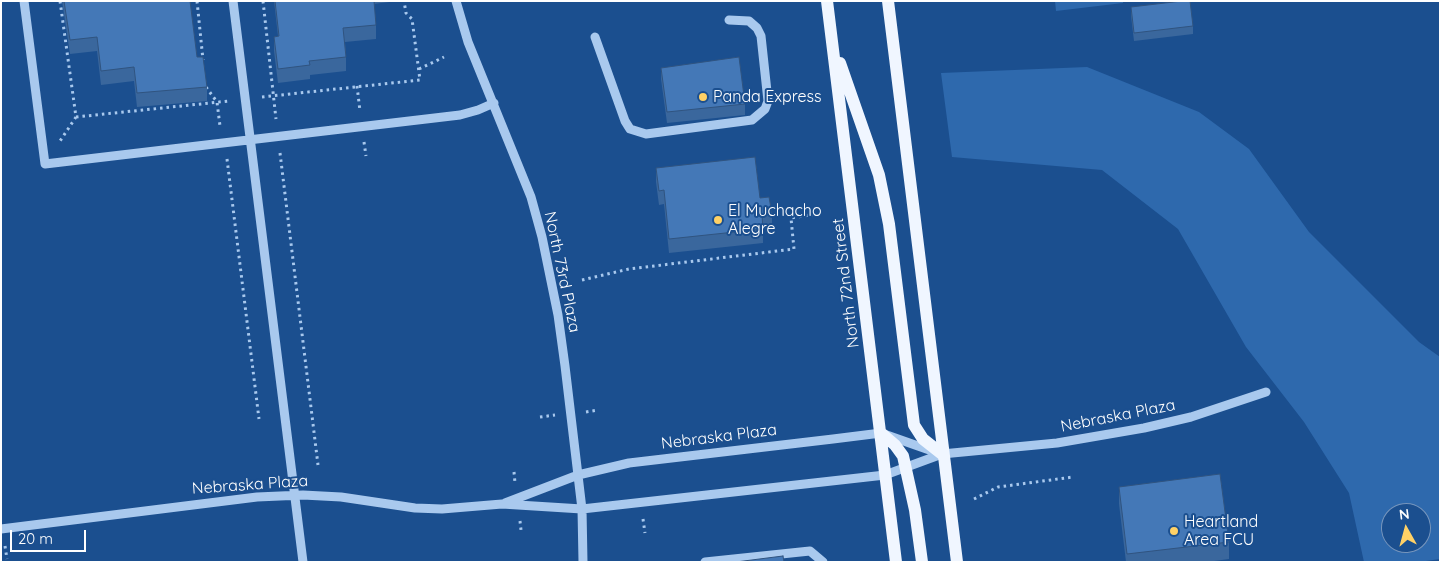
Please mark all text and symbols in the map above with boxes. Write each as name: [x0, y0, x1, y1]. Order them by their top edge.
place label: Panda Express: [713, 87, 822, 107]
marker: Panda Express: [697, 91, 709, 103]
place label: El Muchacho Alegre: [728, 201, 822, 239]
street label: North 73rd Plaza: [540, 210, 584, 334]
marker: El Muchacho Alegre: [712, 214, 724, 226]
street label: North 72nd Street: [829, 217, 863, 349]
street label: Nebraska Plaza: [1059, 395, 1177, 437]
street label: Nebraska Plaza: [660, 420, 778, 454]
street label: Nebraska Plaza: [191, 471, 309, 499]
north arrow: [1381, 503, 1431, 553]
text: N: [1398, 505, 1410, 524]
place label: Heartland Area FCU: [1184, 512, 1258, 550]
scale bar: [12, 520, 89, 552]
marker: Heartland Area FCU: [1168, 525, 1180, 537]
text: 20 m: [18, 529, 53, 548]

